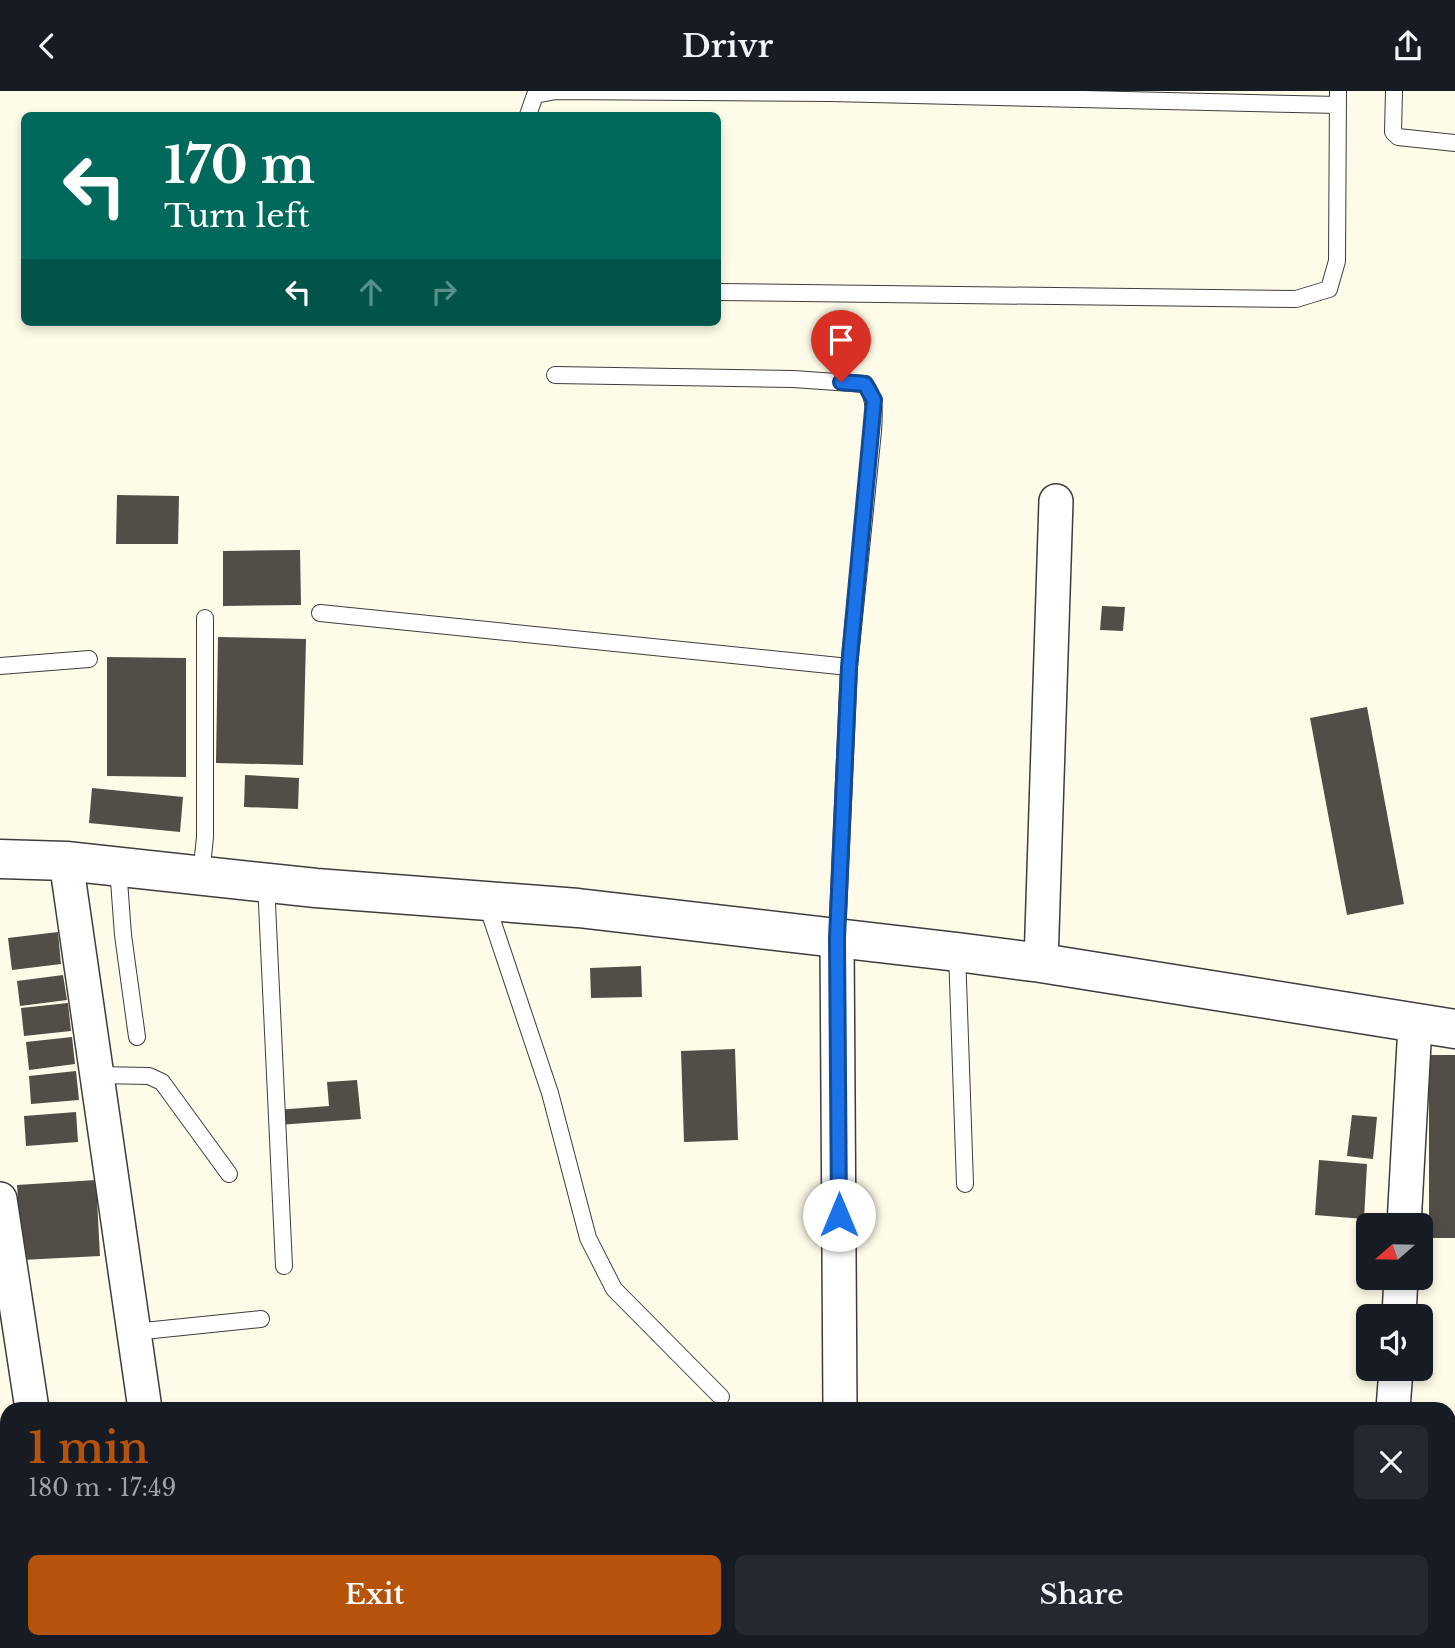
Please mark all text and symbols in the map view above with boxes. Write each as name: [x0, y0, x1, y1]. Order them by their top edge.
text: Drivr: [682, 26, 773, 66]
icon: back: [28, 27, 66, 65]
icon: share: [1389, 27, 1427, 65]
text: 170 m: [164, 135, 315, 196]
icon: left: [49, 140, 140, 231]
text: Turn left: [164, 196, 310, 236]
icon: left: [279, 273, 317, 311]
icon: ahead: [352, 273, 390, 311]
icon: right: [425, 273, 463, 311]
pin: [811, 310, 871, 382]
icon: arrive: [822, 321, 860, 359]
position arrow: [802, 1178, 876, 1252]
north arrow: [1356, 1213, 1433, 1290]
map controls: [1356, 1213, 1433, 1381]
button: sound: [1356, 1304, 1433, 1381]
text: 1 min: [28, 1422, 149, 1474]
button: close: [1354, 1425, 1428, 1499]
text: 180 m · 17:49: [28, 1474, 176, 1502]
button: Exit: [28, 1555, 721, 1635]
button: Share: [735, 1555, 1428, 1635]

